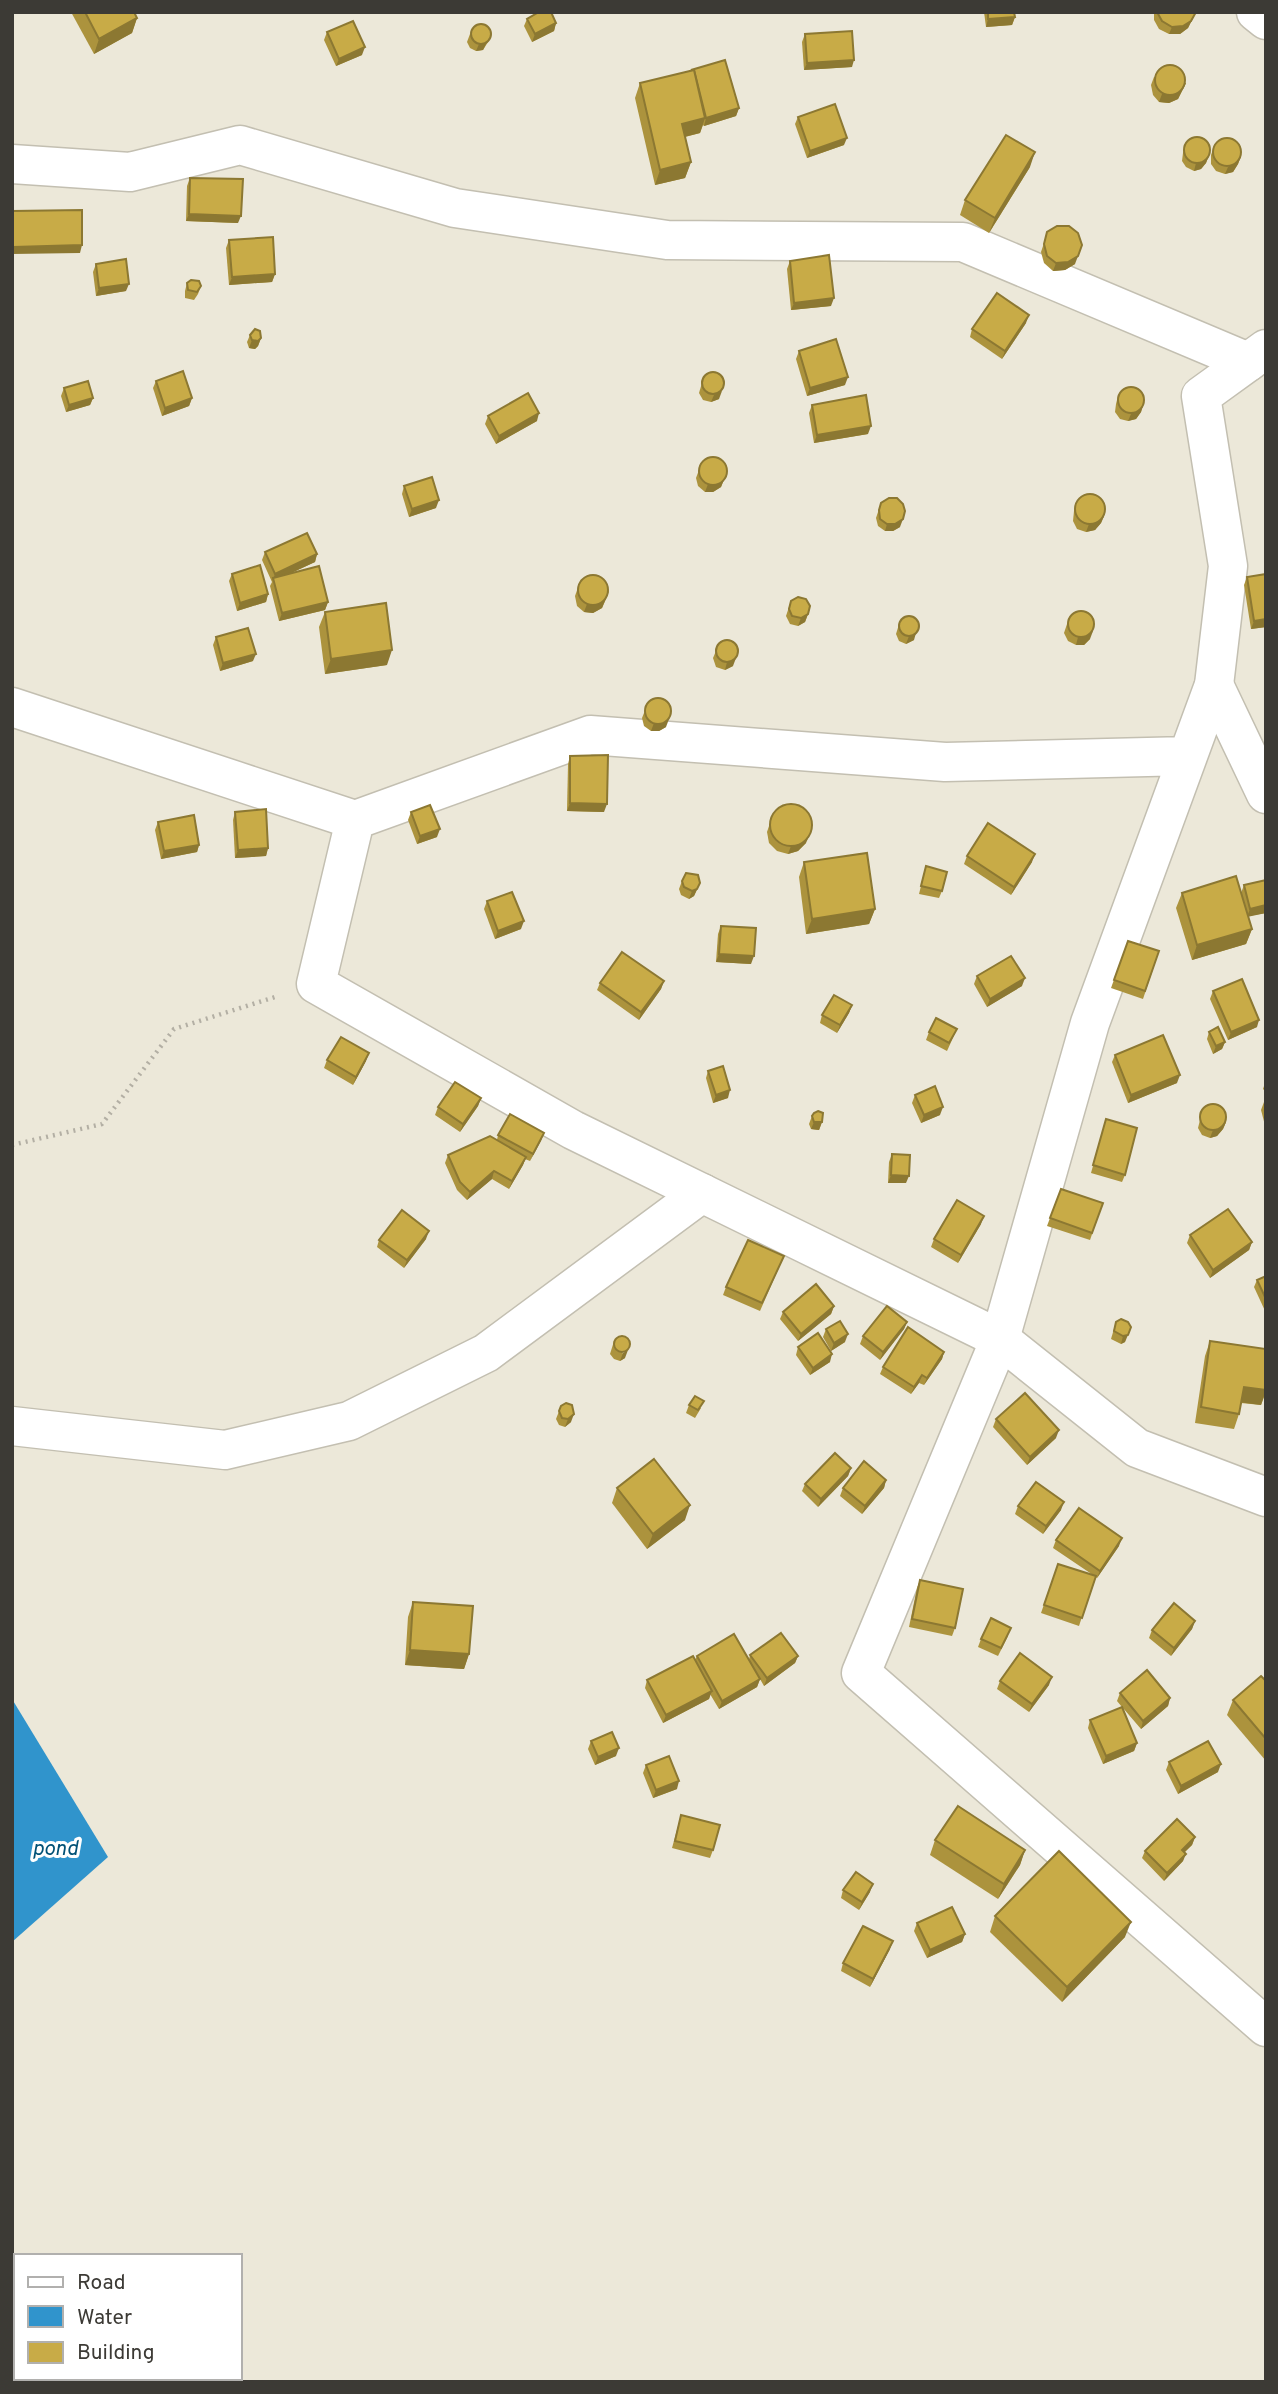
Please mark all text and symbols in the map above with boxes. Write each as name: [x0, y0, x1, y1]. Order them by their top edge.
water label: pond: [32, 1836, 79, 1863]
legend: [14, 2254, 242, 2380]
text: Road: [77, 2270, 126, 2297]
text: Water: [77, 2305, 132, 2332]
text: Building: [77, 2340, 155, 2367]

